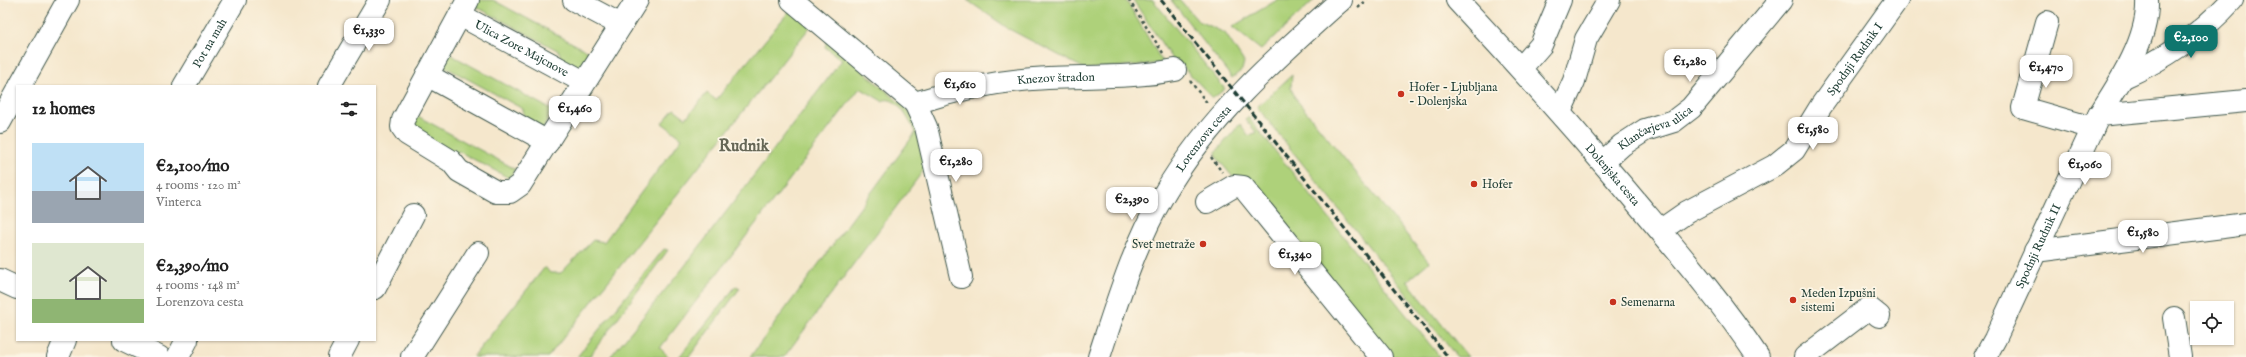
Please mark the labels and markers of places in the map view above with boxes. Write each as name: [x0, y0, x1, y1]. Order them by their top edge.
pin: €1,330: [336, 18, 402, 52]
pin: €2,100: [2158, 25, 2224, 59]
pin: €1,280: [1657, 49, 1723, 83]
pin: €1,470: [2013, 55, 2079, 89]
pin: €1,610: [927, 72, 993, 106]
place label: Hofer - Ljubljana - Dolenjska: [1409, 80, 1498, 109]
marker: Hofer - Ljubljana - Dolenjska: [1396, 89, 1406, 99]
pin: €1,460: [542, 96, 608, 130]
pin: €1,580: [1780, 117, 1846, 151]
pin: €1,280: [923, 149, 989, 183]
pin: €1,060: [2052, 152, 2118, 186]
place label: Hofer: [1482, 177, 1513, 192]
marker: Hofer: [1469, 179, 1479, 189]
pin: €2,390: [1099, 187, 1165, 221]
pin: €1,580: [2110, 220, 2176, 254]
place label: Svet metraže: [1132, 237, 1195, 252]
marker: Svet metraže: [1198, 239, 1208, 249]
pin: €1,340: [1262, 242, 1328, 276]
place label: Meden Izpušni sistemi: [1801, 286, 1876, 315]
place label: Semenarna: [1621, 295, 1676, 310]
marker: Meden Izpušni sistemi: [1788, 295, 1798, 305]
marker: Semenarna: [1608, 297, 1618, 307]

